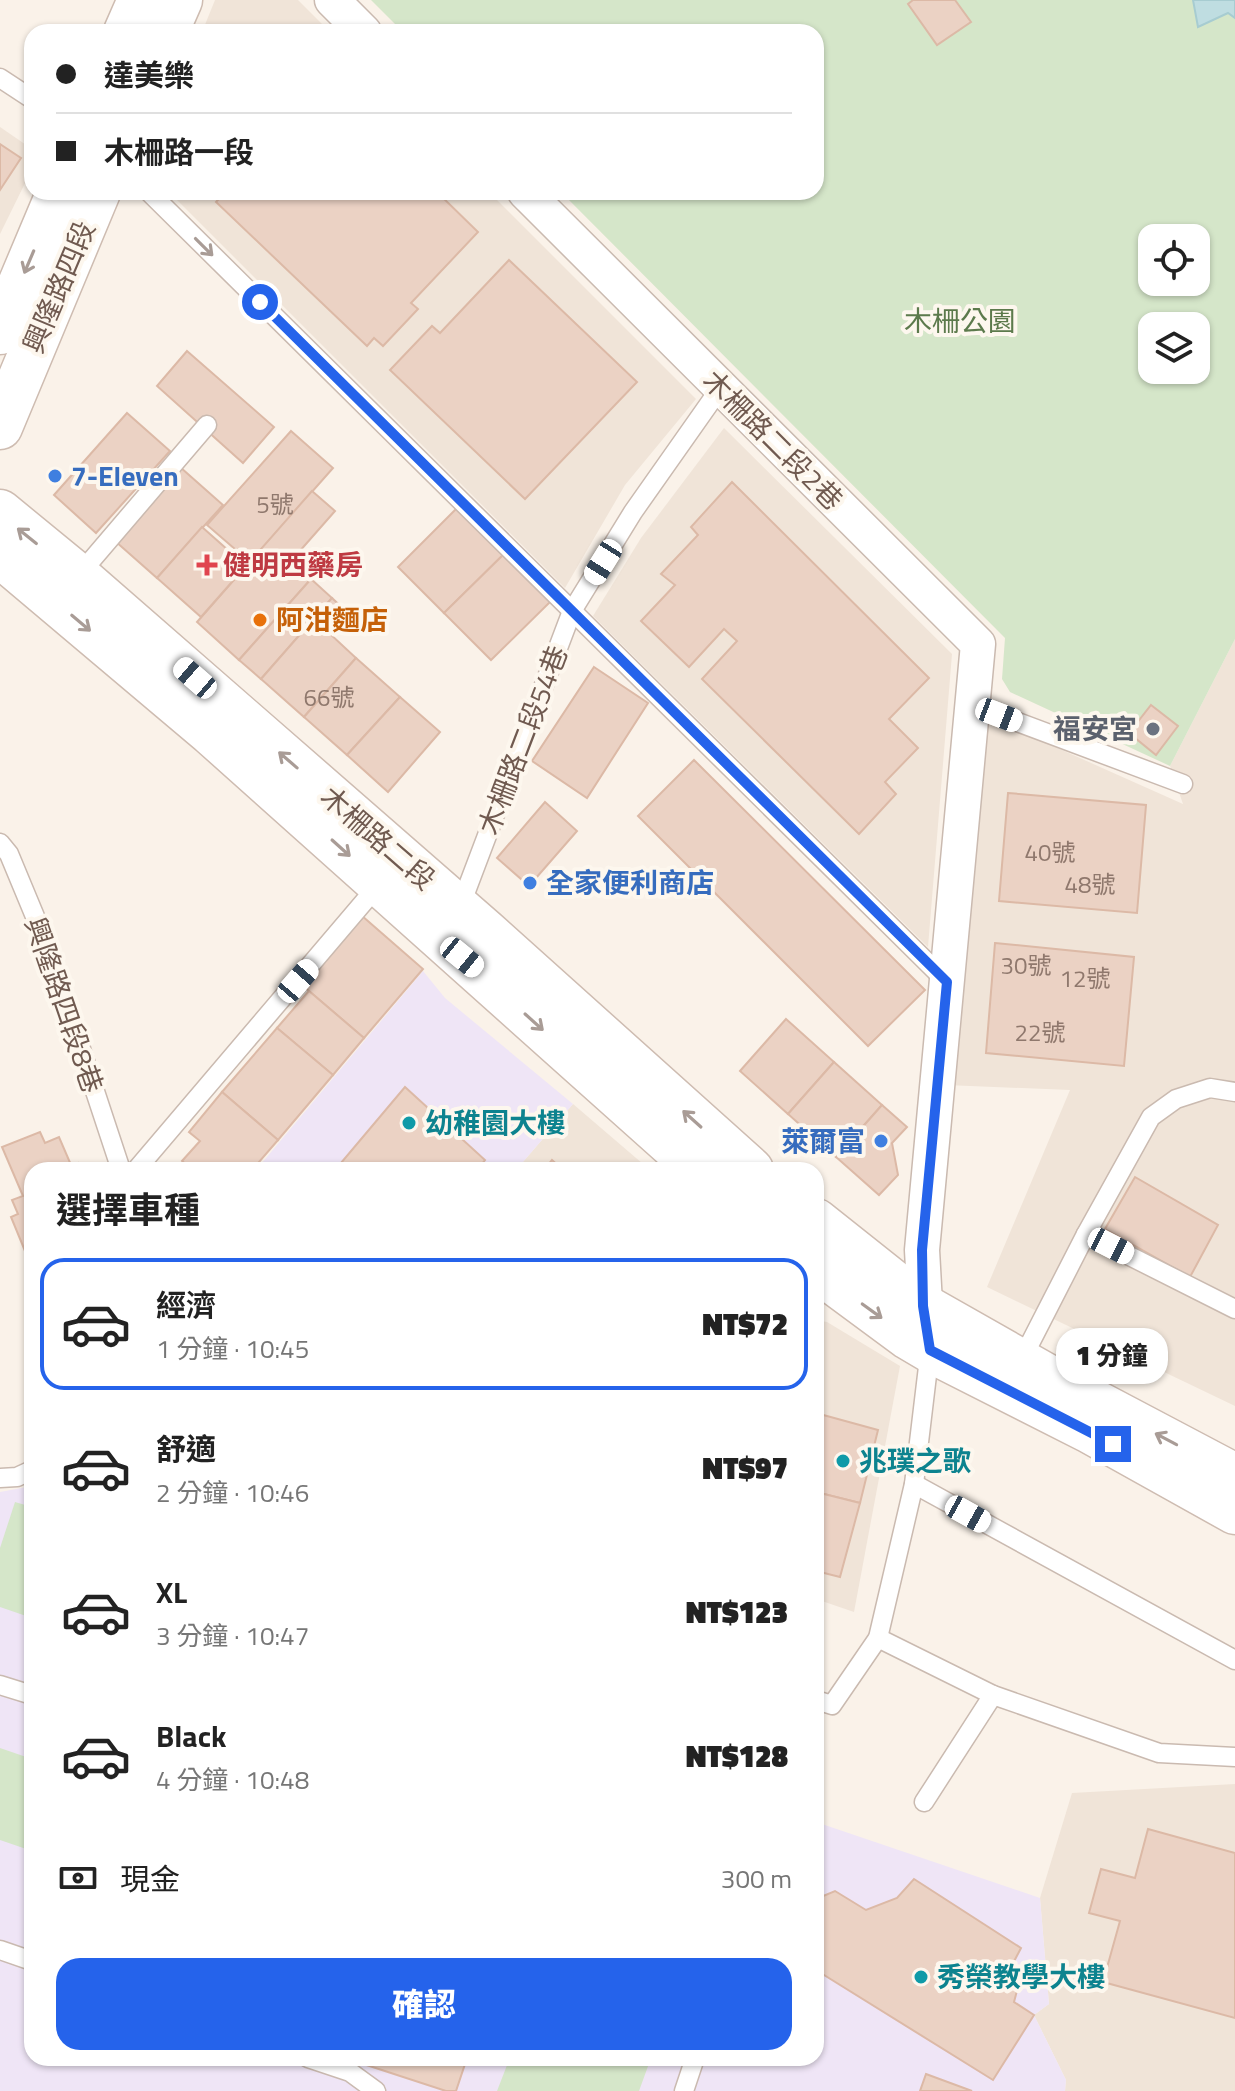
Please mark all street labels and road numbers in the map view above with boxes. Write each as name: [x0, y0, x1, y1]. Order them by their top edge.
street label: 興隆路四段: [11, 214, 106, 360]
street label: 木柵路二段2巷: [693, 360, 853, 520]
street label: 木柵路二段54巷: [467, 639, 578, 841]
street label: 木柵路二段: [311, 775, 445, 900]
street label: 興隆路四段8巷: [14, 911, 115, 1099]

